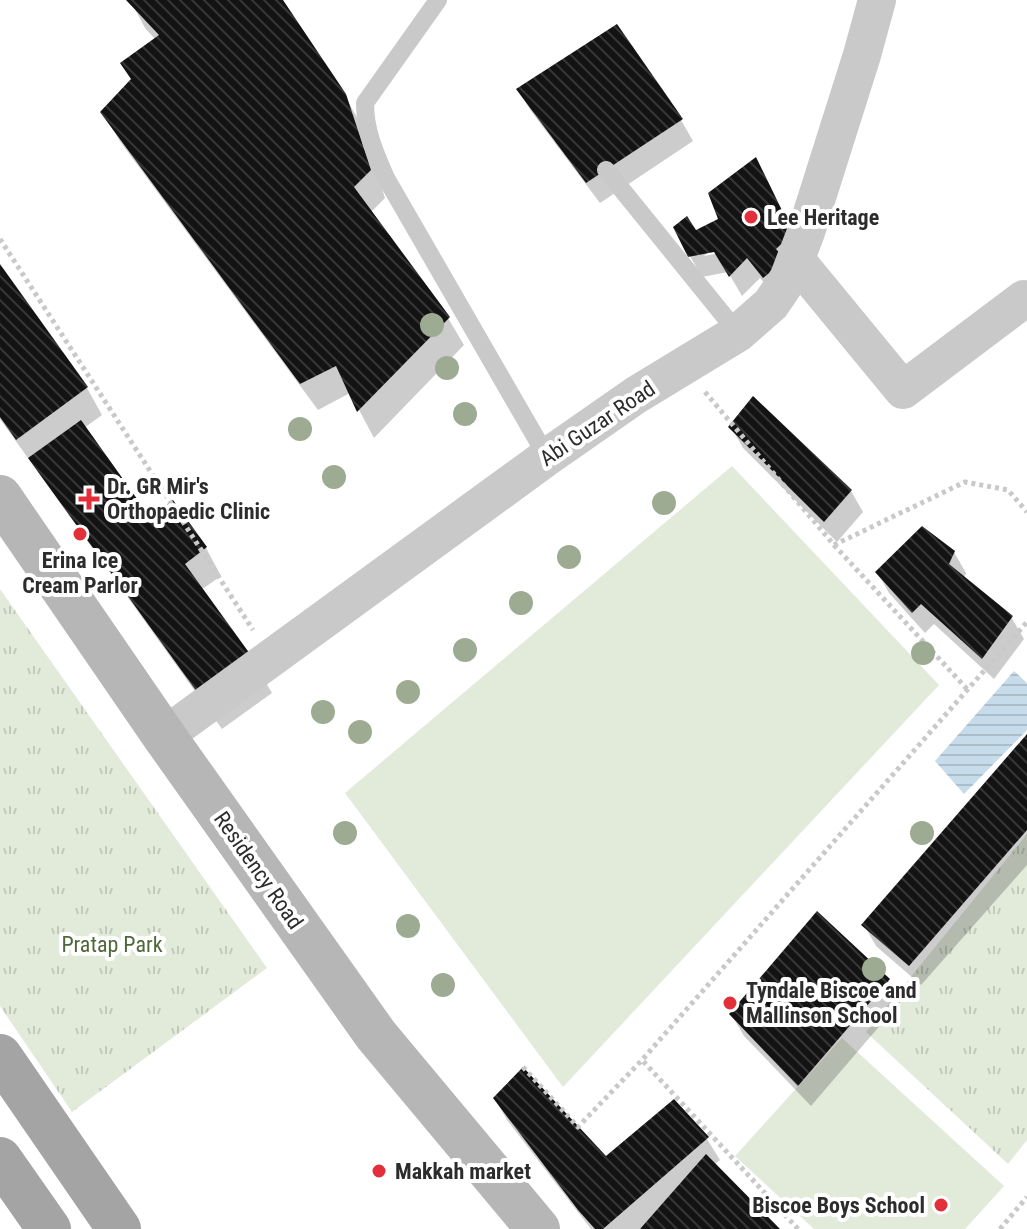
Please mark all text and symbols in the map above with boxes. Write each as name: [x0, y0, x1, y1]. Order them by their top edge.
place label: Lee Heritage: [767, 205, 879, 230]
marker: Lee Heritage: [742, 208, 760, 226]
street label: Abi Guzar Road: [535, 376, 660, 471]
place label: Dr. GR Mir's Orthopaedic Clinic: [107, 474, 270, 524]
marker: Dr. GR Mir's Orthopaedic Clinic: [78, 488, 100, 510]
marker: Erina Ice Cream Parlor: [71, 525, 89, 543]
place label: Erina Ice Cream Parlor: [22, 548, 138, 598]
street label: Residency Road: [209, 807, 308, 934]
park label: Pratap Park: [61, 932, 163, 957]
place label: Tyndale Biscoe and Mallinson School: [746, 978, 917, 1028]
marker: Tyndale Biscoe and Mallinson School: [721, 994, 739, 1012]
place label: Makkah market: [395, 1159, 531, 1184]
marker: Makkah market: [370, 1162, 388, 1180]
place label: Biscoe Boys School: [752, 1193, 925, 1218]
marker: Biscoe Boys School: [932, 1196, 950, 1214]

